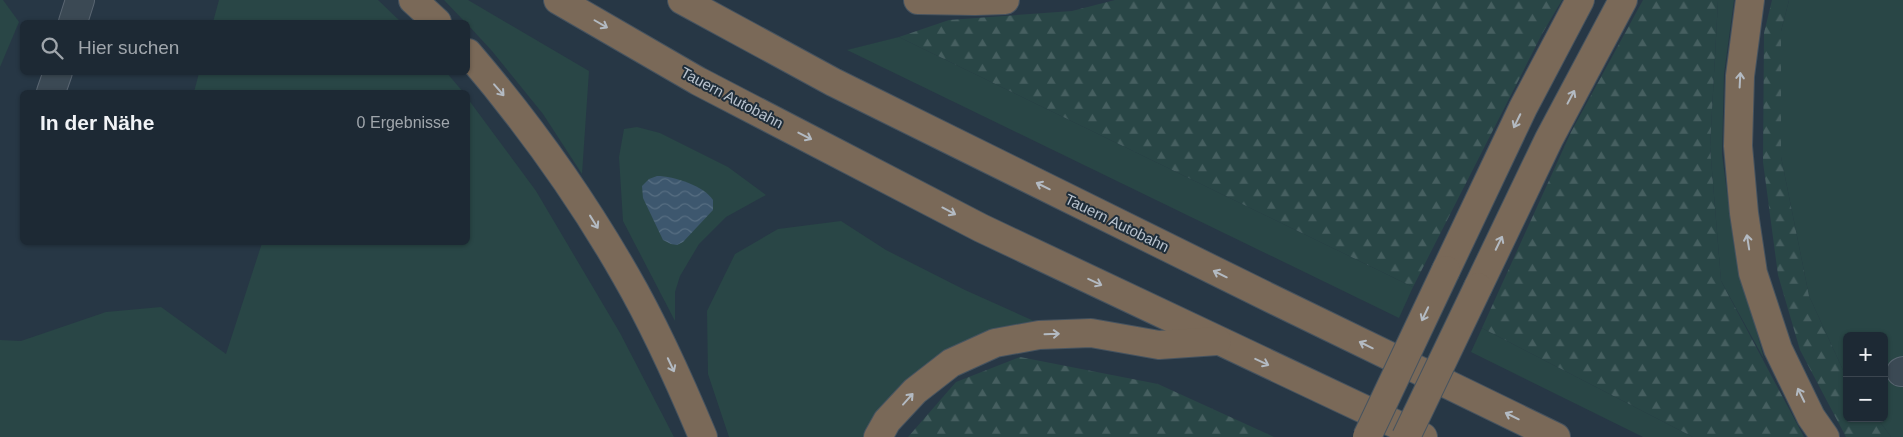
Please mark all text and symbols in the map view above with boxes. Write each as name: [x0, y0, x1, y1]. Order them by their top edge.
search box: [20, 20, 470, 75]
one-way arrow: [593, 20, 607, 30]
icon: search: [38, 34, 66, 62]
text: Hier suchen: [78, 37, 179, 58]
street label: Tauern Autobahn: [678, 63, 786, 132]
one-way arrow: [1735, 72, 1744, 88]
one-way arrow: [494, 83, 505, 96]
one-way arrow: [1567, 90, 1576, 105]
text: In der Nähe: [40, 111, 154, 134]
one-way arrow: [1512, 113, 1521, 128]
text: 0 Ergebnisse: [357, 114, 450, 131]
one-way arrow: [797, 131, 812, 141]
one-way arrow: [1036, 181, 1051, 190]
street label: Tauern Autobahn: [1063, 190, 1172, 255]
one-way arrow: [941, 206, 956, 216]
one-way arrow: [588, 215, 599, 229]
one-way arrow: [1743, 234, 1753, 250]
one-way arrow: [1495, 236, 1504, 251]
one-way arrow: [1213, 269, 1228, 278]
one-way arrow: [1087, 278, 1102, 288]
one-way arrow: [1420, 306, 1429, 321]
one-way arrow: [1044, 329, 1060, 339]
map controls: [1843, 332, 1888, 422]
button: +: [1843, 332, 1888, 377]
one-way arrow: [1359, 340, 1374, 349]
one-way arrow: [667, 357, 677, 372]
one-way arrow: [1254, 358, 1269, 367]
button: −: [1843, 377, 1888, 422]
one-way arrow: [1795, 388, 1805, 403]
one-way arrow: [902, 392, 914, 405]
one-way arrow: [1505, 411, 1520, 420]

